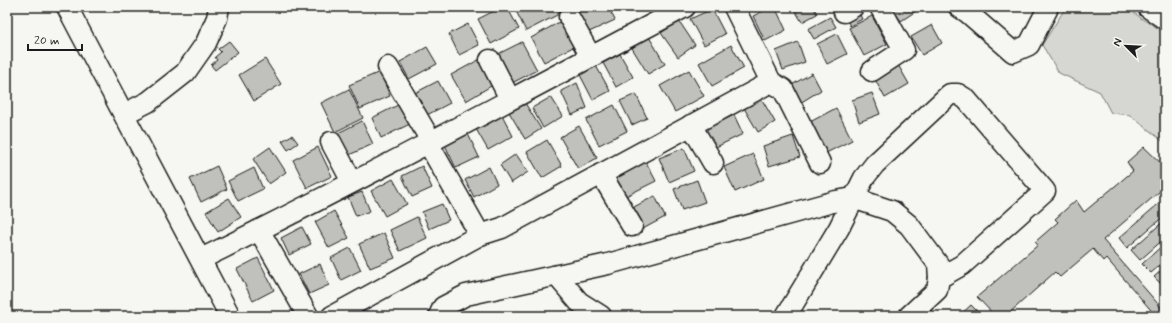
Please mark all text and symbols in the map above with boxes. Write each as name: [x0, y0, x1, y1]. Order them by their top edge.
scale bar: [28, 26, 82, 52]
north arrow: [1106, 26, 1146, 66]
text: 20 m: [34, 33, 60, 49]
text: N: [1110, 36, 1126, 49]

